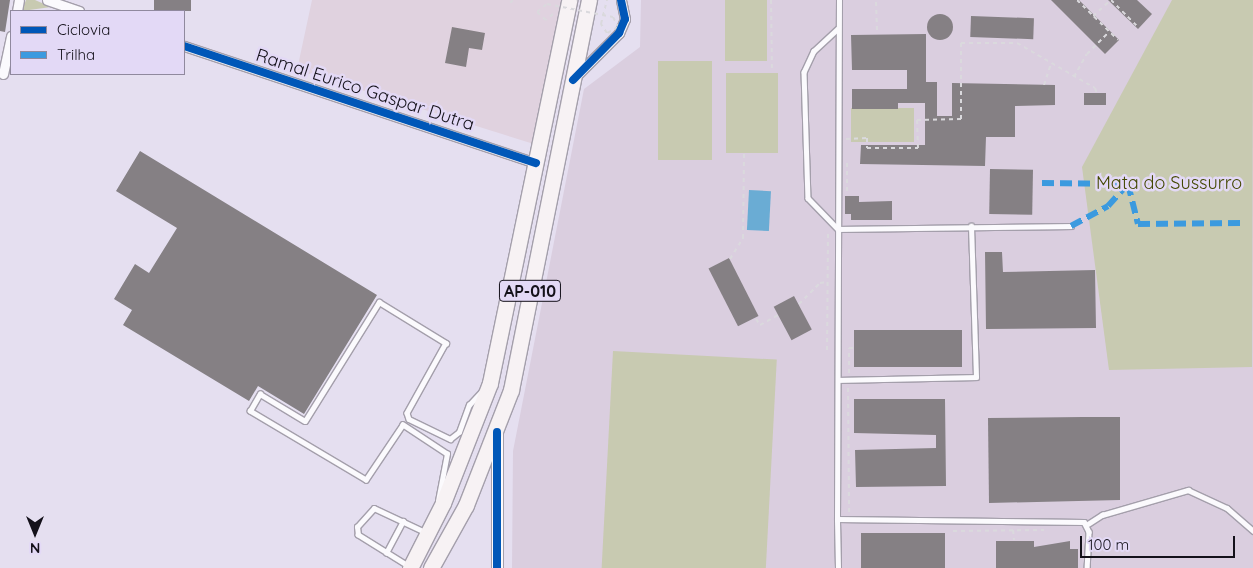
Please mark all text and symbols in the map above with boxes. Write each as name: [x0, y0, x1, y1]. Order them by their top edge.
legend: [10, 10, 185, 75]
text: Ciclovia: [57, 20, 110, 39]
street label: Ramal Eurico Gaspar Dutra: [253, 44, 477, 136]
text: Trilha: [57, 45, 95, 64]
park label: Mata do Sussurro: [1096, 172, 1242, 194]
road number: AP-010: [499, 278, 561, 304]
north arrow: [10, 508, 60, 558]
scale bar: [1083, 526, 1238, 558]
text: 100 m: [1088, 535, 1129, 554]
text: N: [30, 539, 40, 557]

